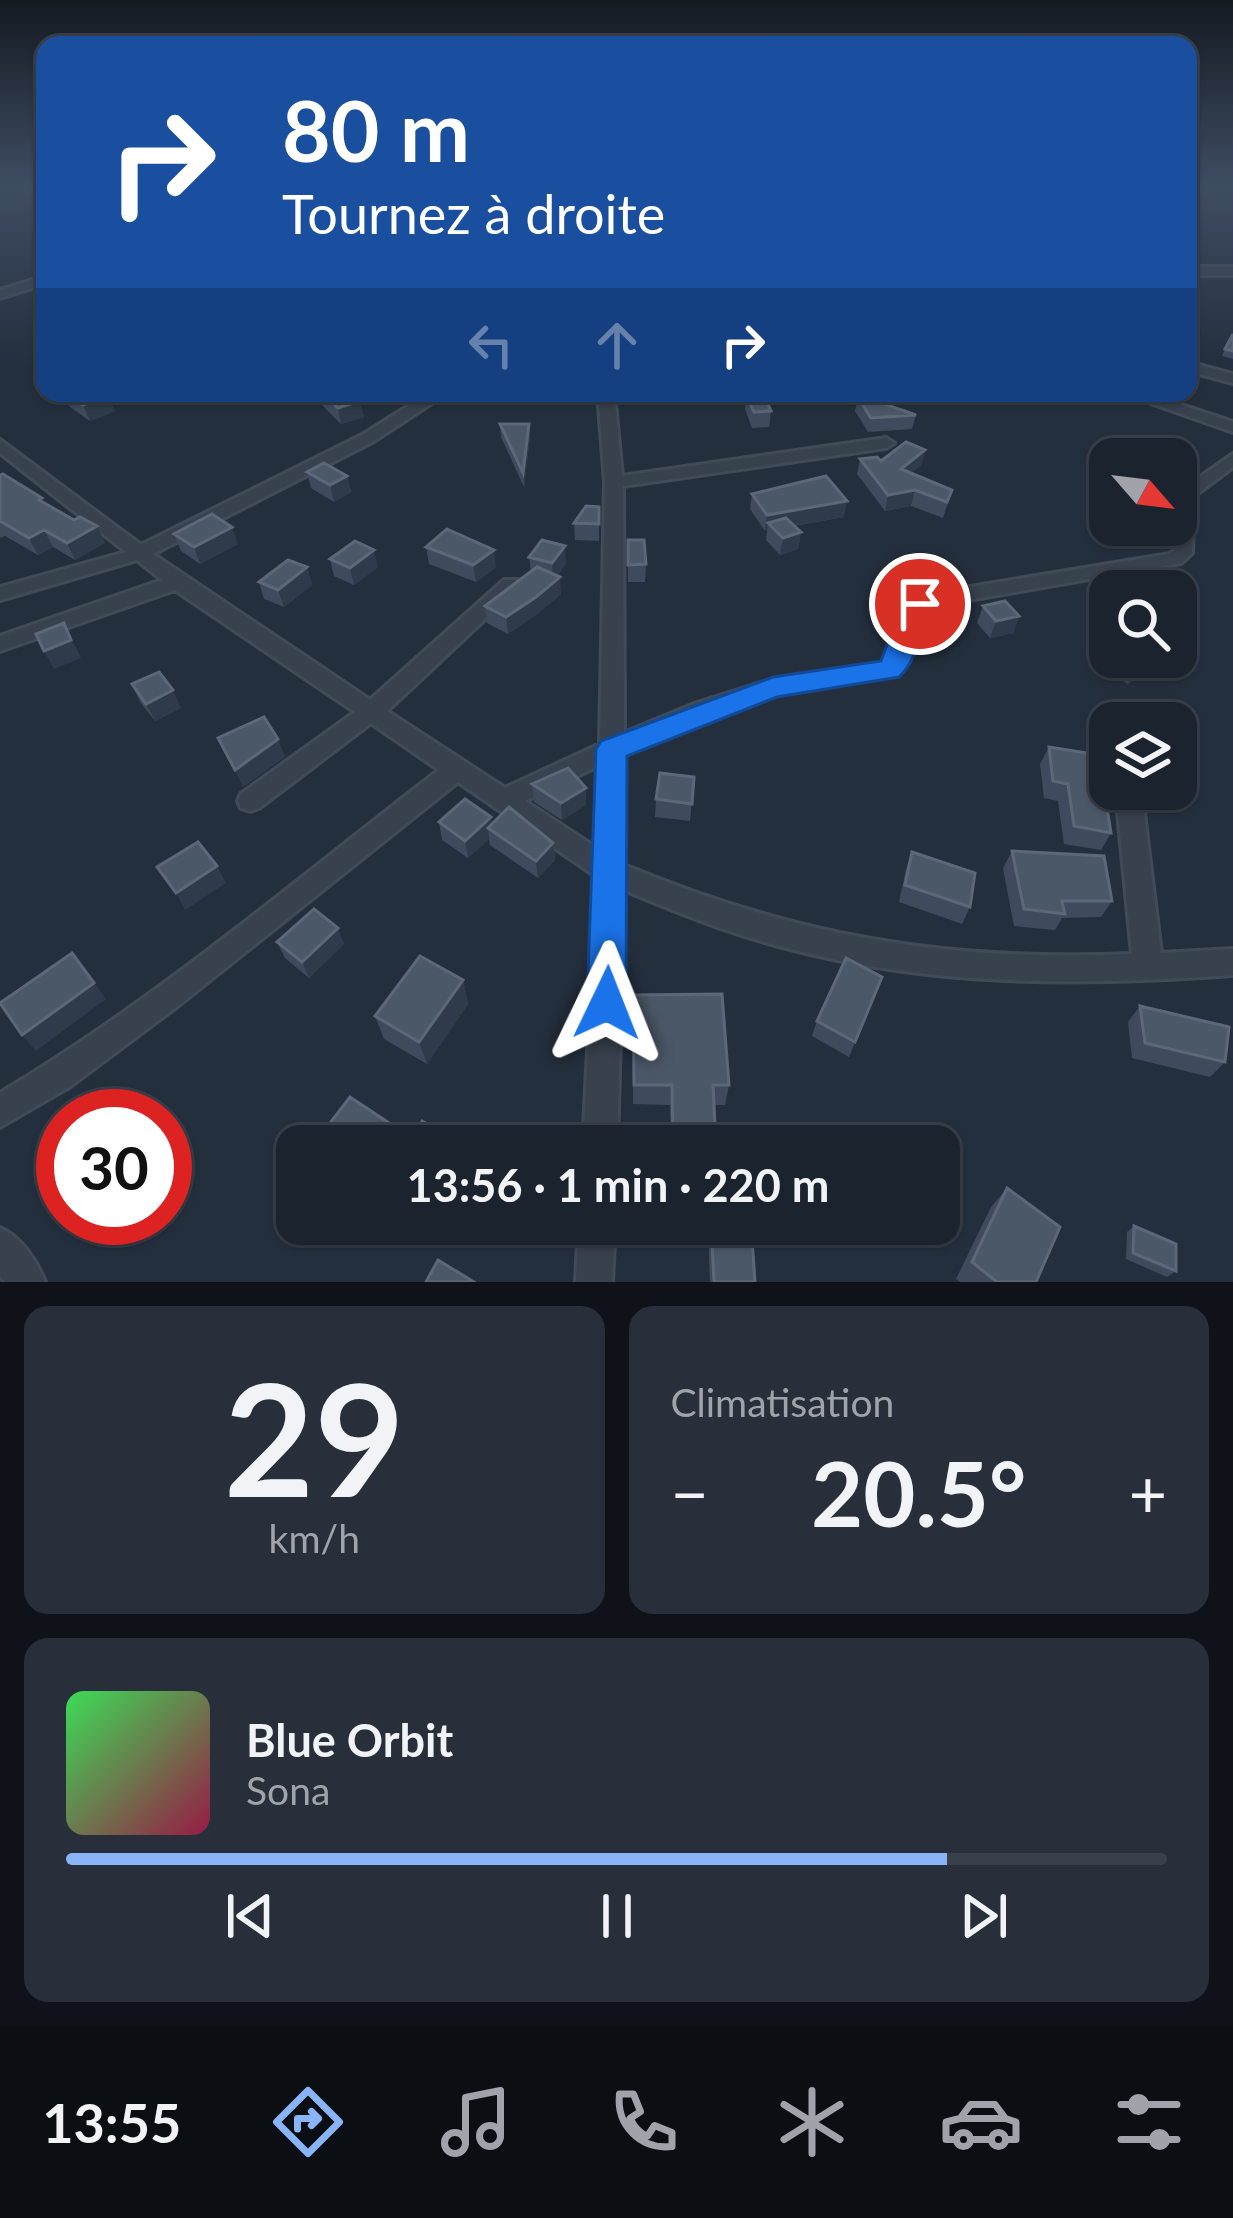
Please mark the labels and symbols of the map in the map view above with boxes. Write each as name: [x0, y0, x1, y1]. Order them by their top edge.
north arrow: [1089, 438, 1197, 546]
pin: [869, 553, 971, 655]
position arrow: [544, 940, 670, 1066]
speed limit sign: 30: [36, 1089, 192, 1245]

